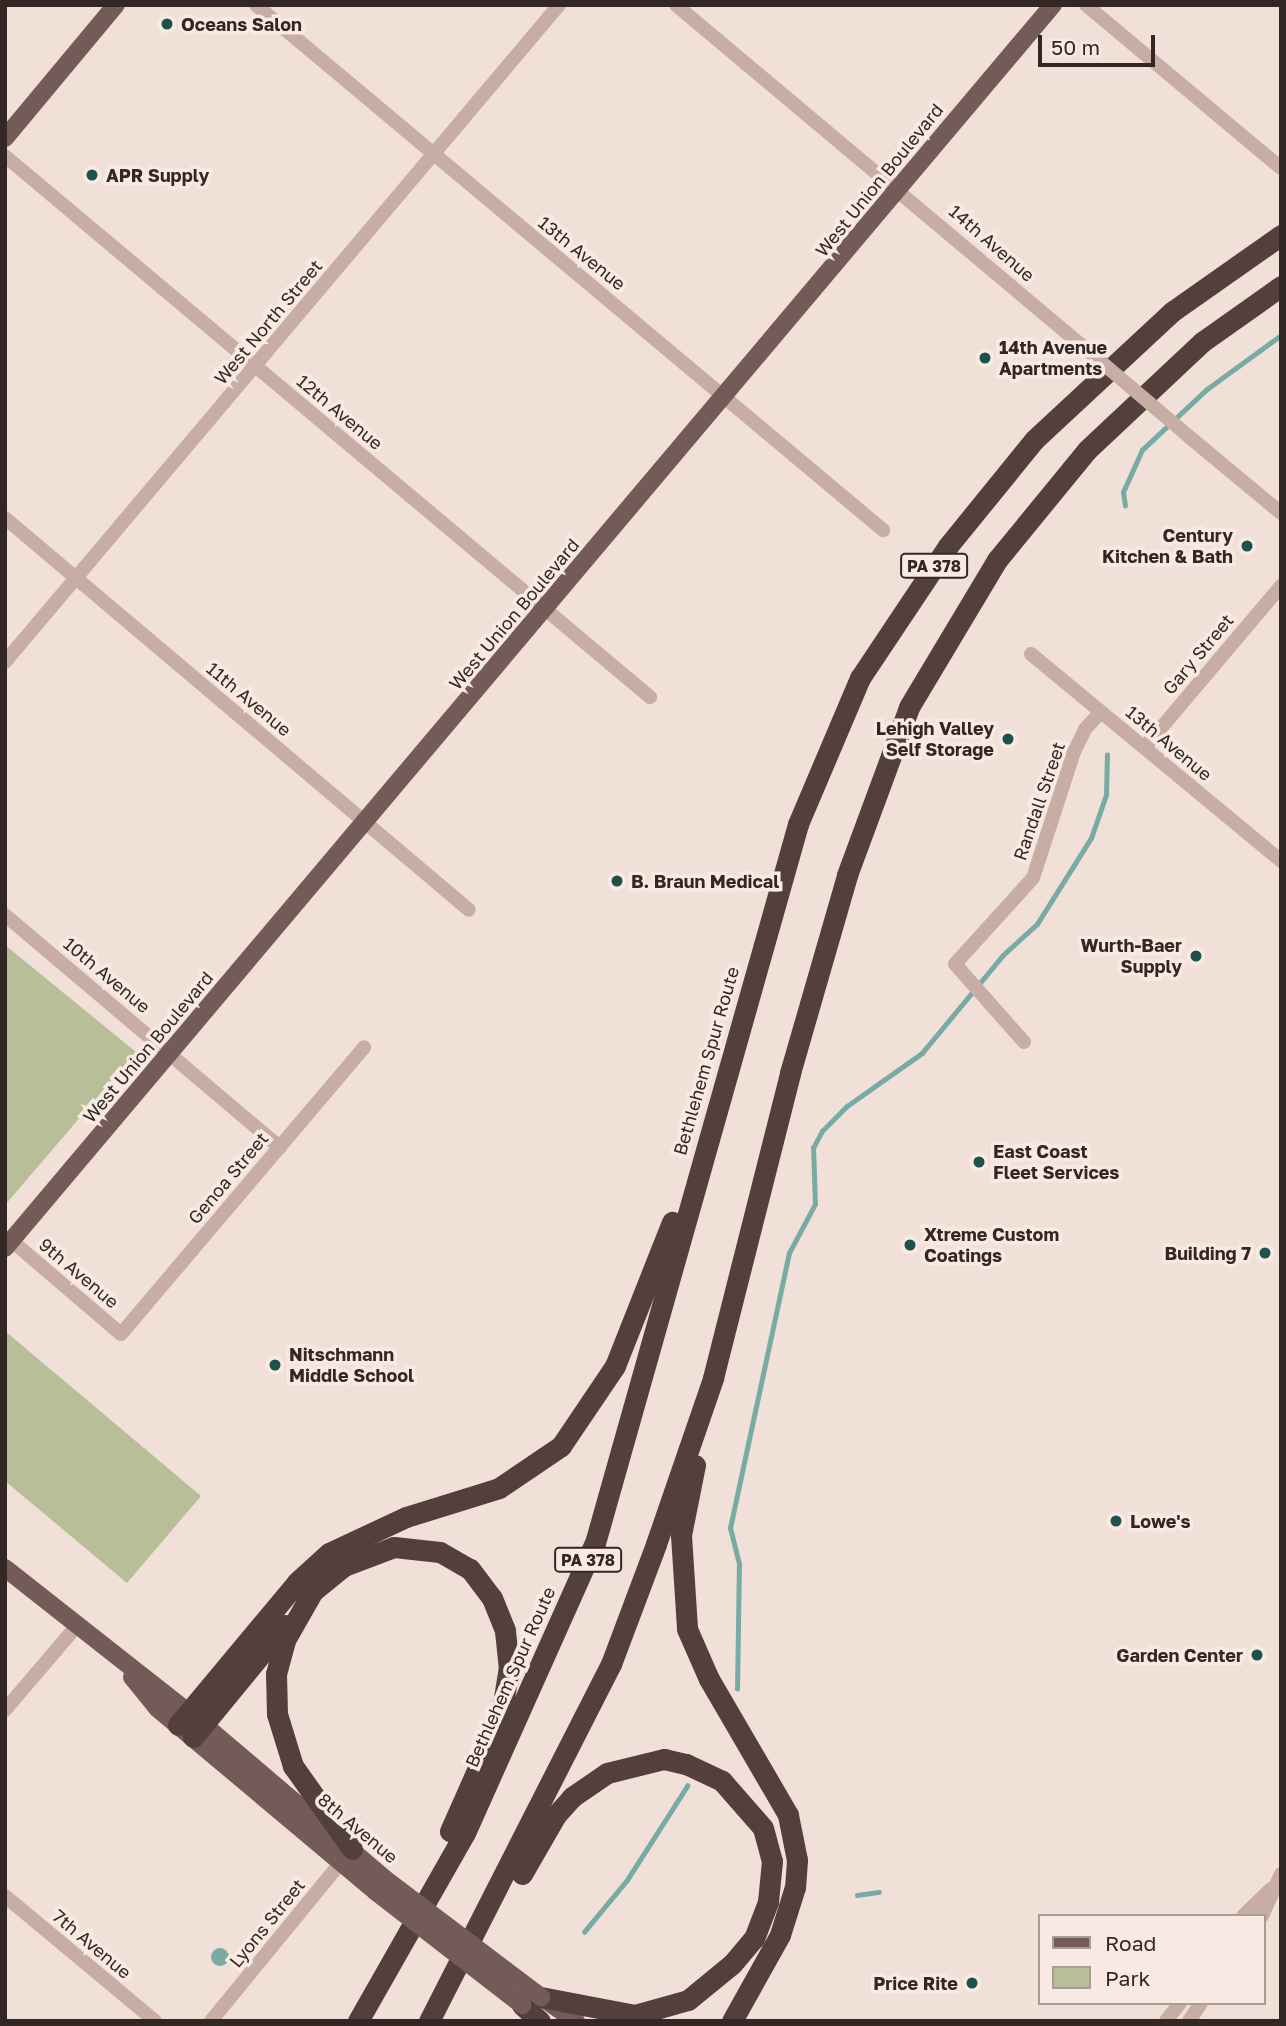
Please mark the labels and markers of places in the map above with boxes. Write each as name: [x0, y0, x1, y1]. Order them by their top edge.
place label: Oceans Salon: [181, 13, 302, 35]
marker: Oceans Salon: [159, 16, 175, 32]
place label: APR Supply: [106, 164, 209, 186]
marker: APR Supply: [84, 167, 100, 183]
place label: 14th Avenue Apartments: [999, 337, 1107, 380]
marker: 14th Avenue Apartments: [977, 350, 993, 366]
place label: Century Kitchen & Bath: [1102, 525, 1233, 568]
marker: Century Kitchen & Bath: [1239, 538, 1255, 554]
place label: Lehigh Valley Self Storage: [876, 718, 994, 760]
marker: Lehigh Valley Self Storage: [1000, 731, 1016, 747]
place label: B. Braun Medical: [631, 870, 779, 892]
marker: B. Braun Medical: [609, 873, 625, 889]
place label: Wurth-Baer Supply: [1081, 935, 1182, 978]
marker: Wurth-Baer Supply: [1188, 948, 1204, 964]
place label: East Coast Fleet Services: [993, 1141, 1119, 1184]
marker: East Coast Fleet Services: [971, 1154, 987, 1170]
place label: Xtreme Custom Coatings: [924, 1224, 1059, 1266]
marker: Xtreme Custom Coatings: [902, 1237, 918, 1253]
place label: Building 7: [1164, 1242, 1251, 1264]
marker: Building 7: [1257, 1245, 1273, 1261]
place label: Nitschmann Middle School: [289, 1344, 414, 1386]
marker: Nitschmann Middle School: [267, 1357, 283, 1373]
place label: Lowe's: [1130, 1510, 1191, 1532]
marker: Lowe's: [1108, 1513, 1124, 1529]
place label: Garden Center: [1116, 1644, 1243, 1666]
marker: Garden Center: [1249, 1647, 1265, 1663]
place label: Price Rite: [873, 1972, 958, 1994]
marker: Price Rite: [964, 1975, 980, 1991]

